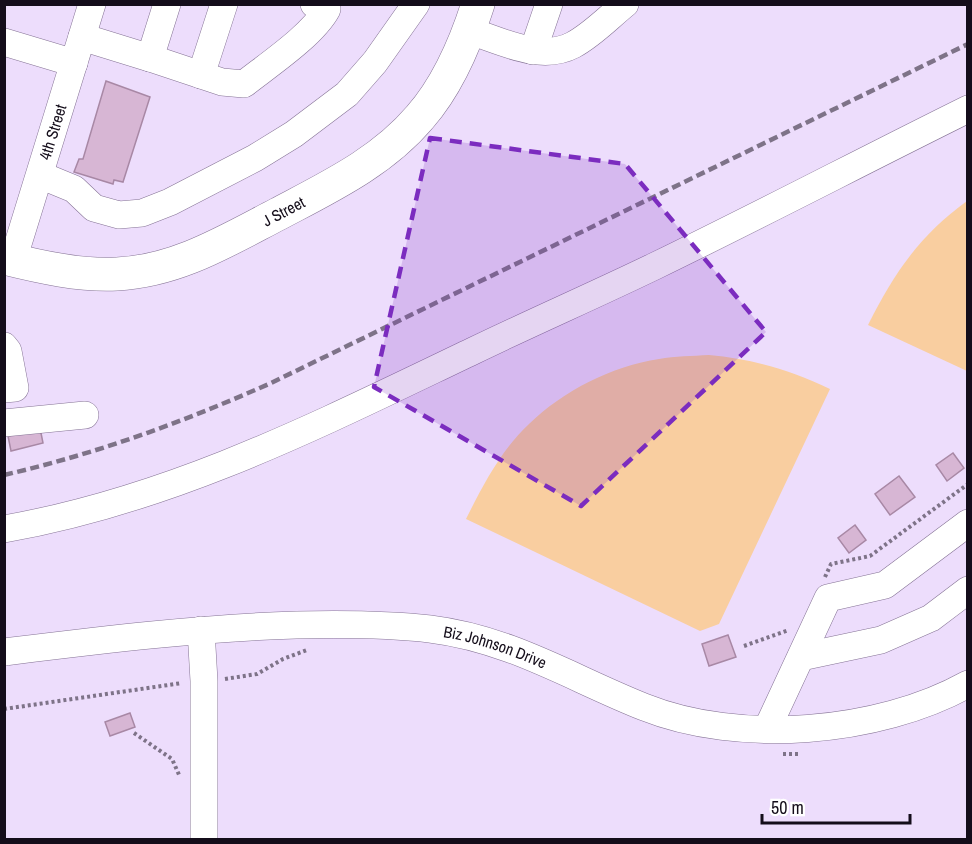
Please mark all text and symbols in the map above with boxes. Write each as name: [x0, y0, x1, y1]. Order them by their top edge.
street label: 4th Street: [34, 101, 72, 162]
street label: J Street: [258, 191, 309, 231]
street label: Biz Johnson Drive: [442, 620, 550, 673]
scale bar: [762, 787, 910, 825]
text: 50 m: [771, 795, 804, 820]

